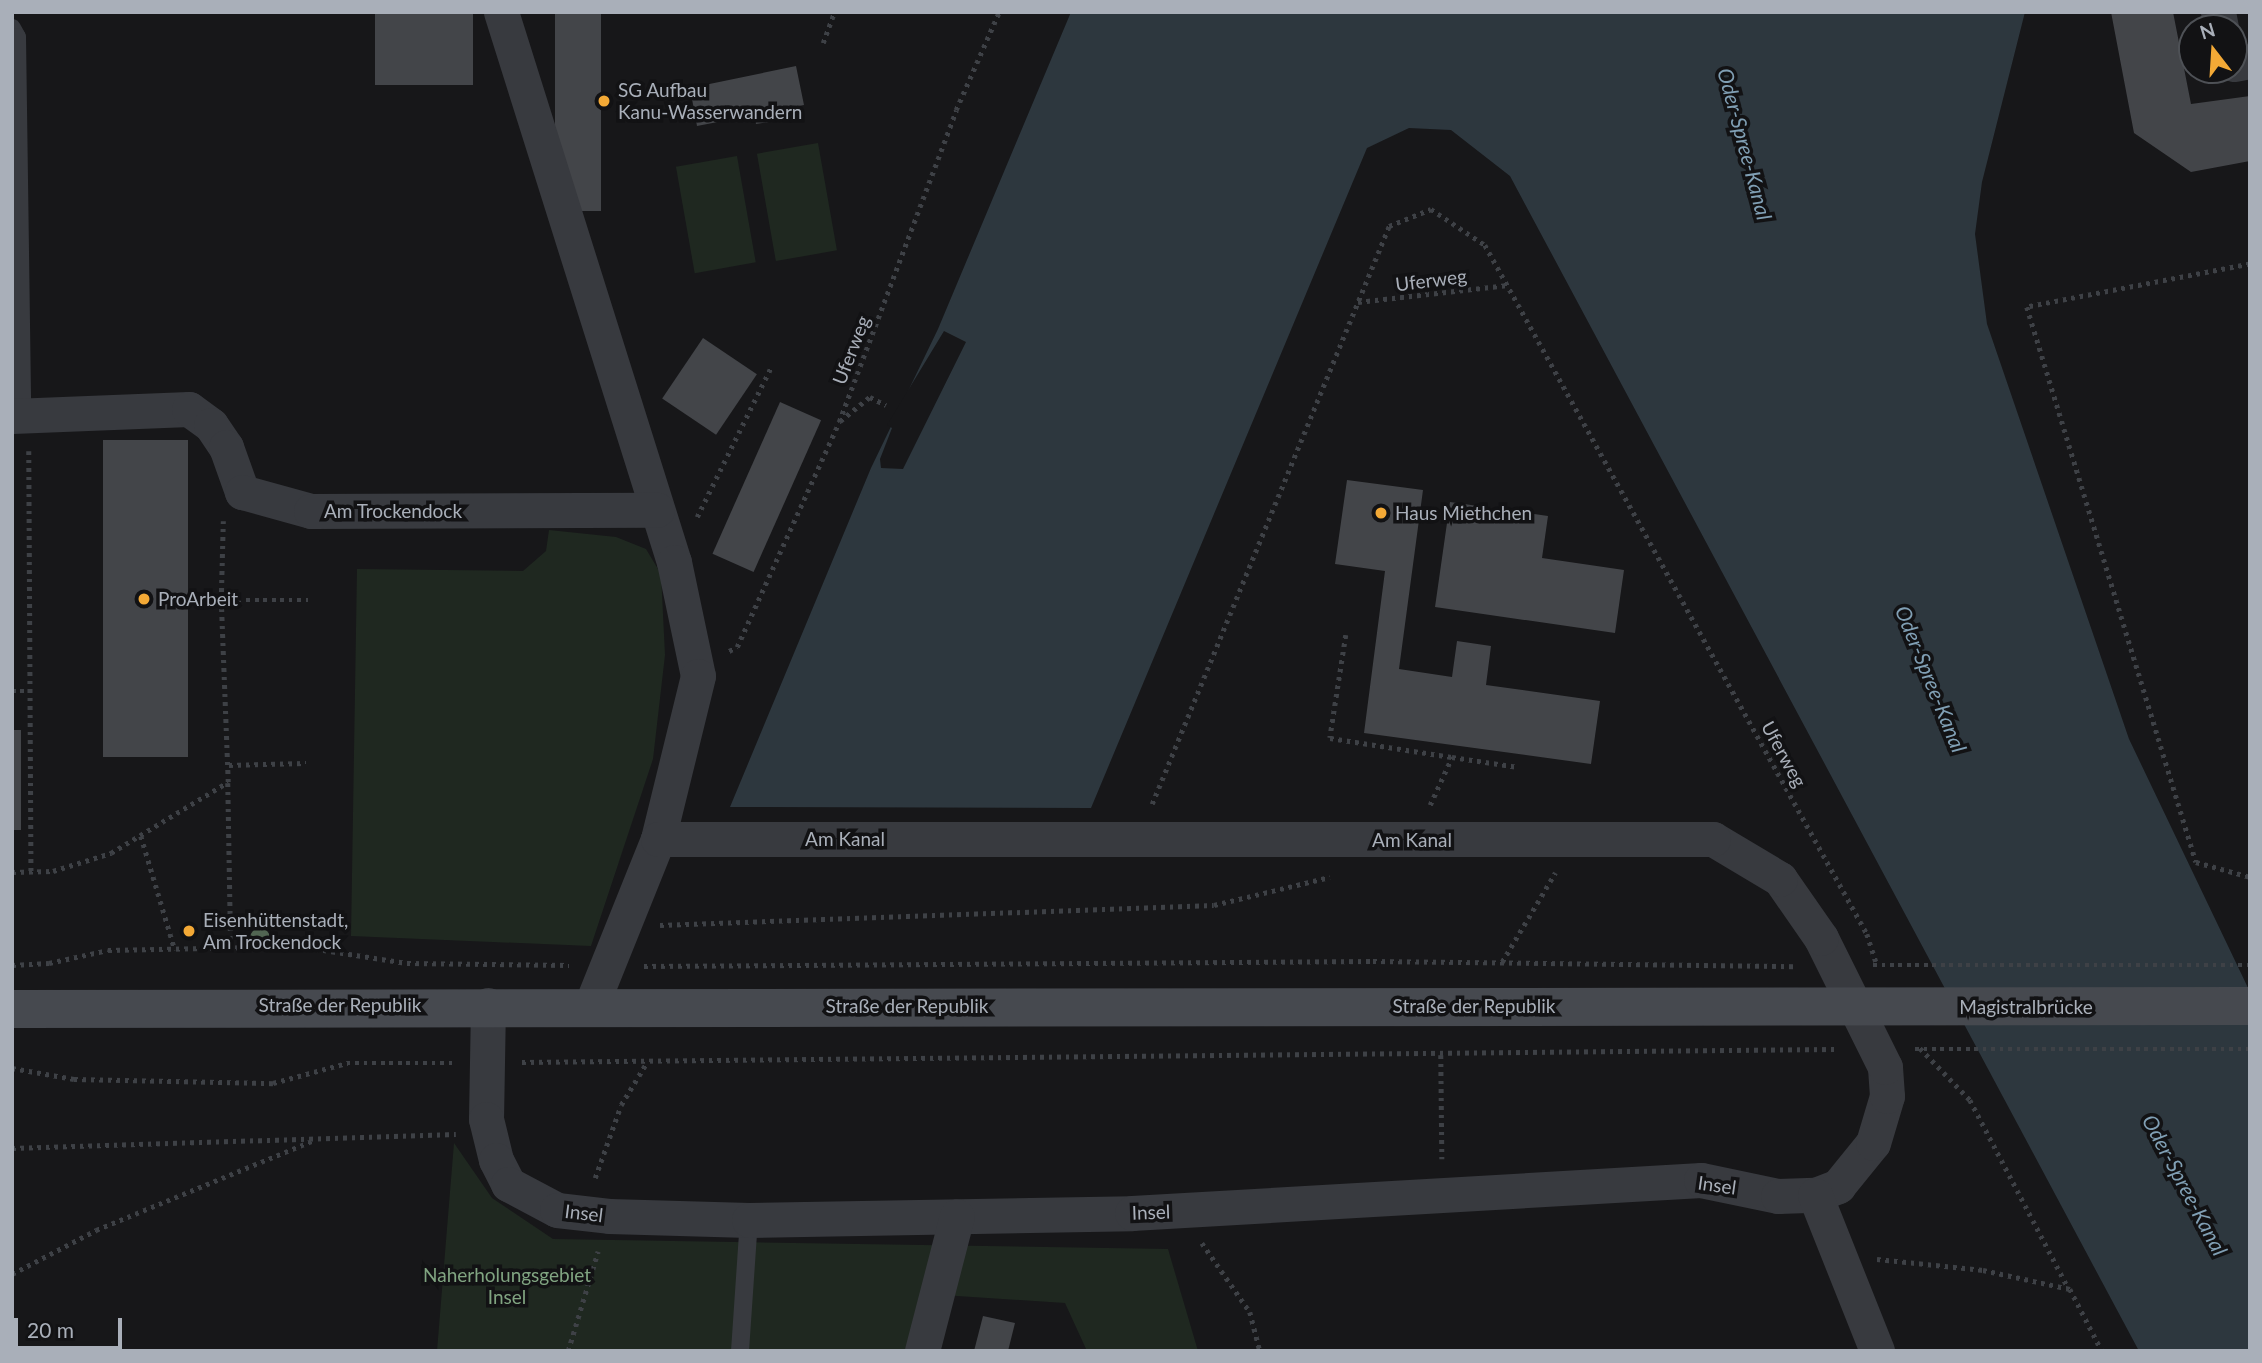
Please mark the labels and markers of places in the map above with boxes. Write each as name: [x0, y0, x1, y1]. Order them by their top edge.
place label: SG Aufbau Kanu-Wasserwandern: [618, 79, 802, 123]
marker: SG Aufbau Kanu-Wasserwandern: [596, 93, 612, 109]
place label: Haus Miethchen: [1395, 502, 1532, 524]
marker: Haus Miethchen: [1373, 505, 1389, 521]
place label: ProArbeit: [158, 588, 238, 610]
marker: ProArbeit: [136, 591, 152, 607]
place label: Eisenhüttenstadt, Am Trockendock: [203, 909, 348, 953]
marker: Eisenhüttenstadt, Am Trockendock: [181, 923, 197, 939]

